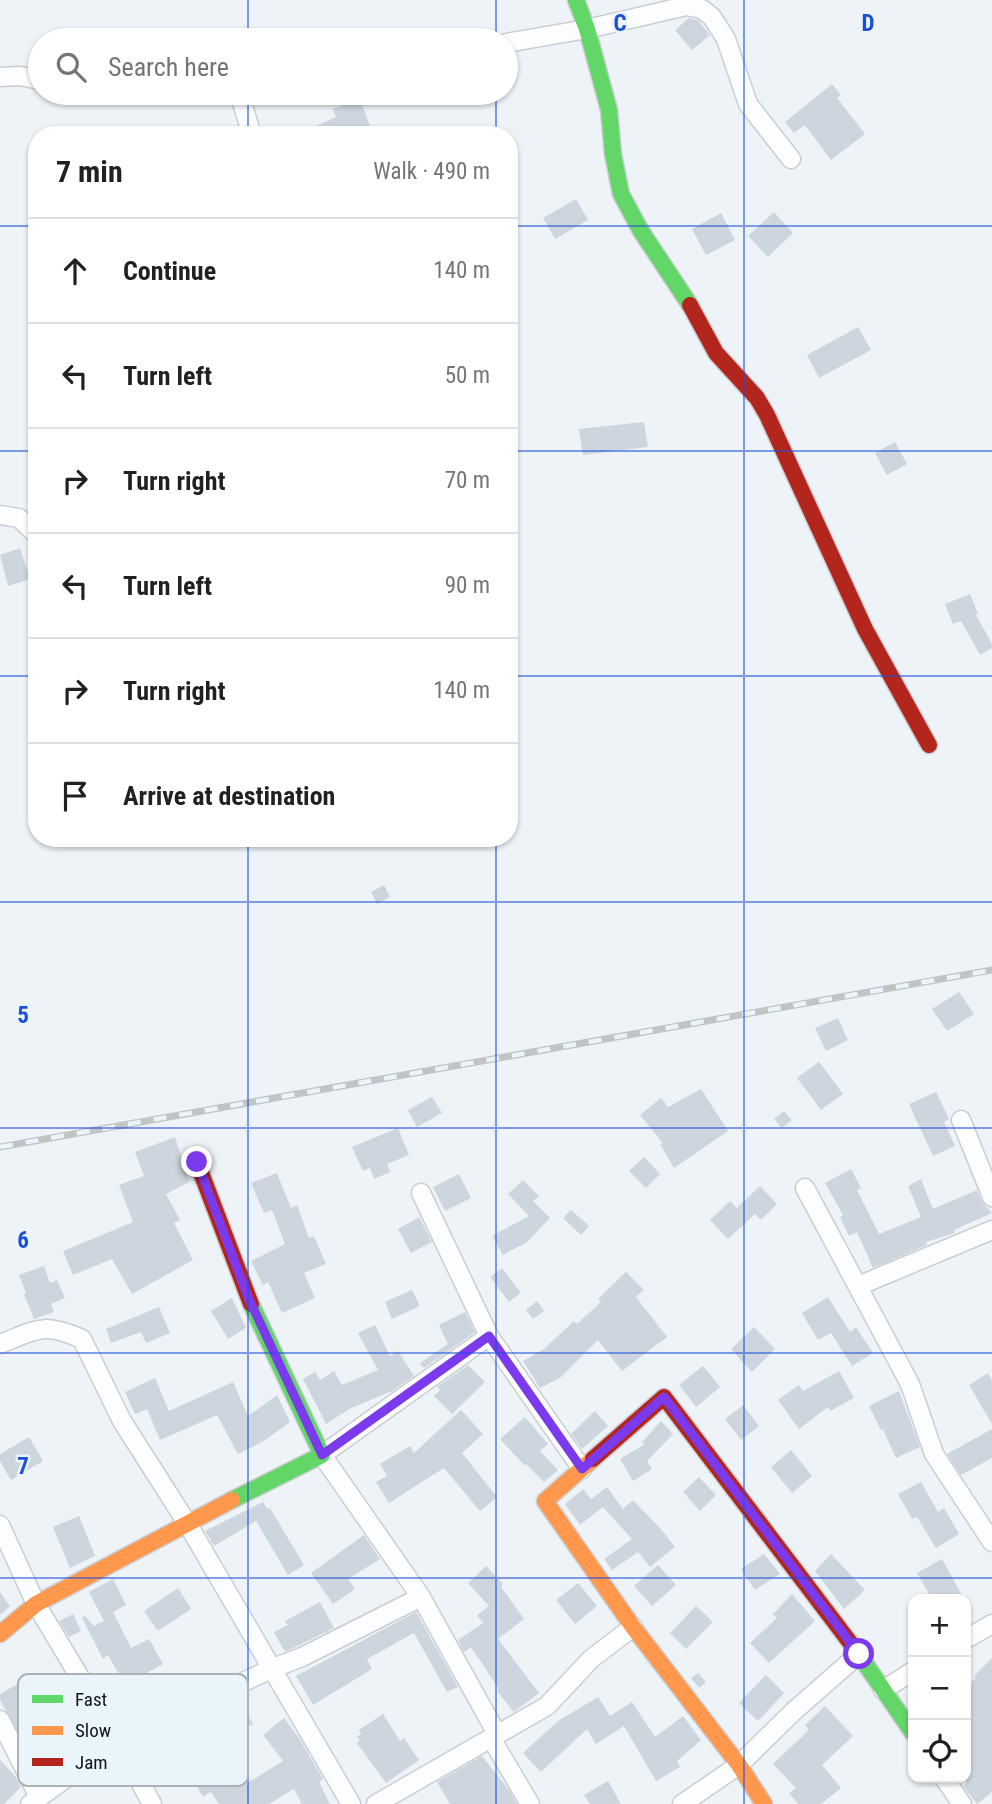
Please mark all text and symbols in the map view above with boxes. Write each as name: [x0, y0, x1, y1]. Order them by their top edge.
text: C: [613, 10, 627, 37]
text: D: [862, 10, 875, 37]
search box: [28, 28, 518, 105]
icon: search: [52, 48, 90, 86]
text: Search here: [108, 52, 229, 82]
text: 7 min: [56, 154, 123, 189]
text: Walk · 490 m: [373, 158, 490, 185]
icon: ahead: [56, 252, 94, 290]
text: Continue: [123, 256, 216, 286]
text: 140 m: [433, 257, 490, 284]
icon: left: [56, 357, 94, 395]
text: Turn left: [123, 361, 212, 391]
text: 50 m: [445, 362, 490, 389]
icon: right: [56, 462, 94, 500]
text: Turn right: [123, 466, 225, 496]
text: 70 m: [445, 467, 490, 494]
icon: left: [56, 567, 94, 605]
text: Turn left: [123, 571, 212, 601]
text: 90 m: [445, 572, 490, 599]
icon: right: [56, 672, 94, 710]
text: Turn right: [123, 676, 225, 706]
text: 140 m: [433, 677, 490, 704]
icon: arrive: [56, 777, 94, 815]
text: Arrive at destination: [123, 781, 335, 811]
text: 5: [17, 1002, 29, 1029]
route end: [181, 1146, 212, 1177]
text: 6: [17, 1227, 29, 1254]
text: 7: [17, 1453, 29, 1480]
map controls: [908, 1594, 971, 1783]
button: +: [908, 1594, 971, 1657]
route start: [843, 1638, 874, 1669]
button: −: [908, 1657, 971, 1720]
legend: [18, 1674, 248, 1786]
text: Fast: [75, 1688, 107, 1711]
text: Slow: [75, 1719, 111, 1742]
button: locate: [908, 1720, 971, 1783]
text: Jam: [75, 1751, 108, 1774]

